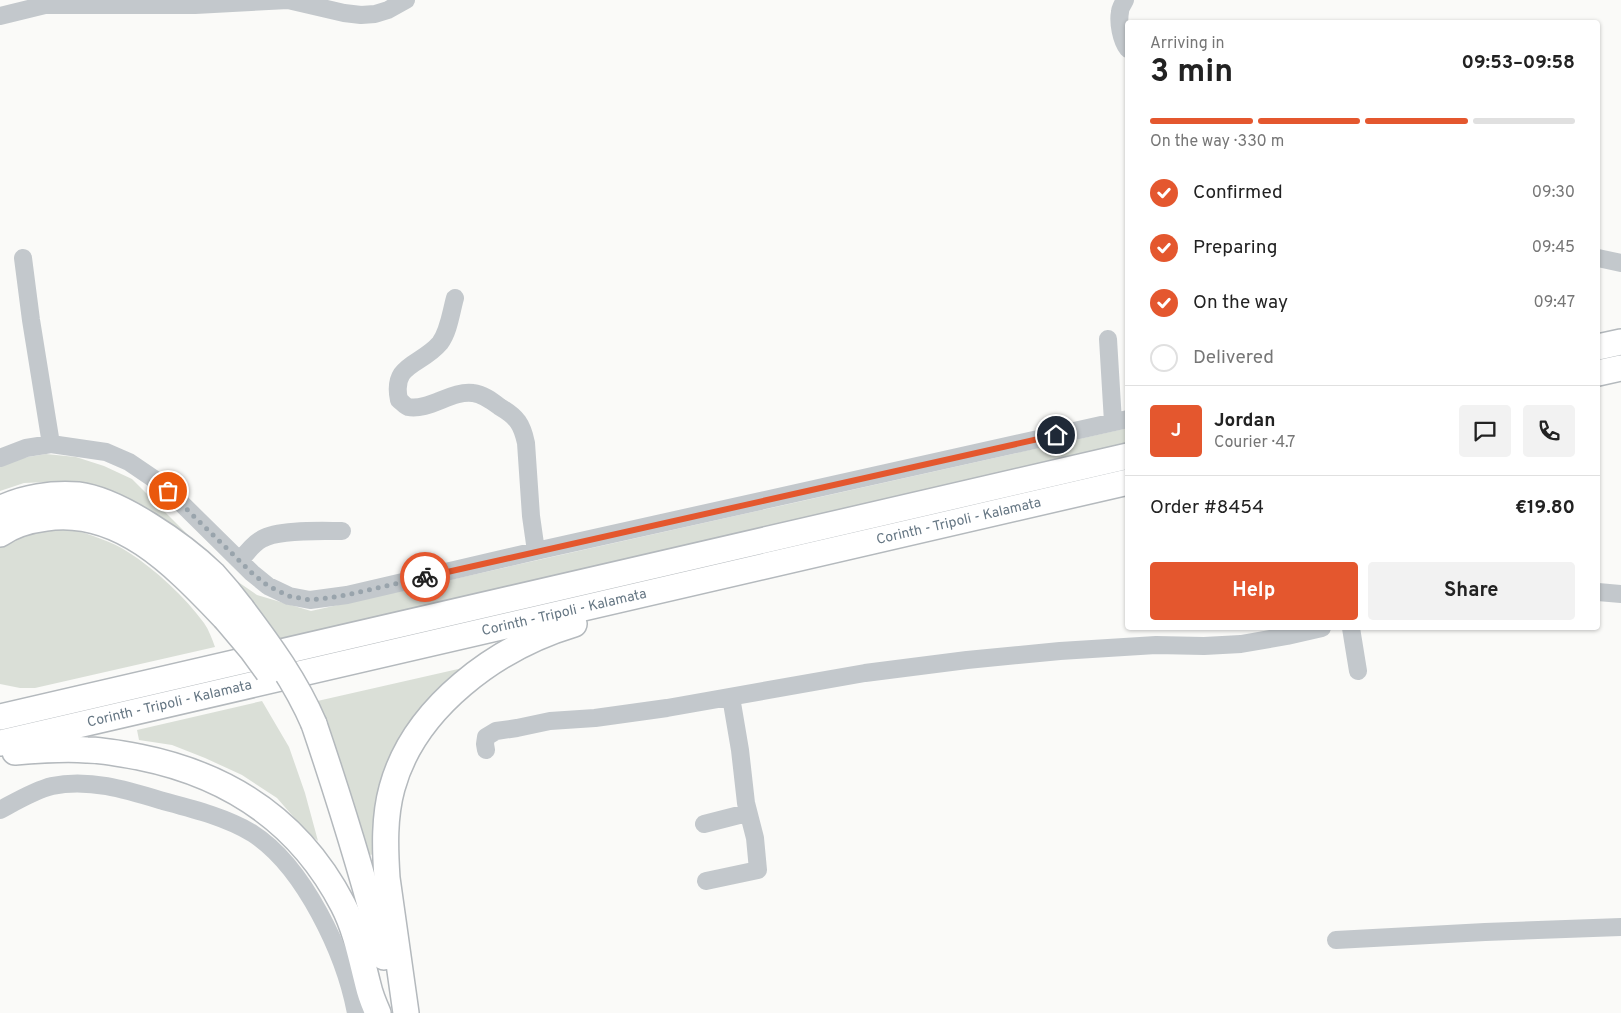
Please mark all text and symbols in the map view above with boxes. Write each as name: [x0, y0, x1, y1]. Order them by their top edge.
text: Arriving in: [1150, 34, 1225, 54]
text: 09:53–09:58: [1461, 51, 1575, 75]
text: 3 min: [1150, 53, 1233, 93]
text: On the way · 330 m: [1150, 132, 1284, 152]
icon: check: [1150, 179, 1178, 207]
text: Confirmed: [1193, 181, 1283, 205]
text: 09:30: [1532, 183, 1575, 203]
icon: check: [1150, 234, 1178, 262]
text: Preparing: [1193, 236, 1277, 260]
text: 09:45: [1532, 238, 1575, 258]
icon: check: [1150, 289, 1178, 317]
text: On the way: [1193, 291, 1288, 315]
text: 09:47: [1533, 293, 1575, 313]
text: Delivered: [1193, 346, 1274, 370]
button: chat: [1459, 405, 1511, 457]
button: phone: [1523, 405, 1575, 457]
text: Jordan: [1214, 409, 1276, 433]
pin: [1035, 414, 1077, 456]
text: J: [1171, 419, 1181, 443]
icon: home: [1042, 421, 1070, 449]
text: Courier · 4.7: [1214, 433, 1295, 453]
pin: [147, 470, 189, 512]
icon: bag: [154, 477, 182, 505]
street label: Corinth - Tripoli - Kalamata: [875, 494, 1043, 548]
text: Order #8454: [1150, 496, 1264, 520]
text: €19.80: [1515, 496, 1575, 520]
courier: [400, 552, 450, 602]
button: Help: [1150, 562, 1358, 620]
button: Share: [1368, 562, 1575, 620]
icon: bike: [411, 563, 439, 591]
street label: Corinth - Tripoli - Kalamata: [480, 585, 648, 640]
street label: Corinth - Tripoli - Kalamata: [85, 676, 254, 731]

